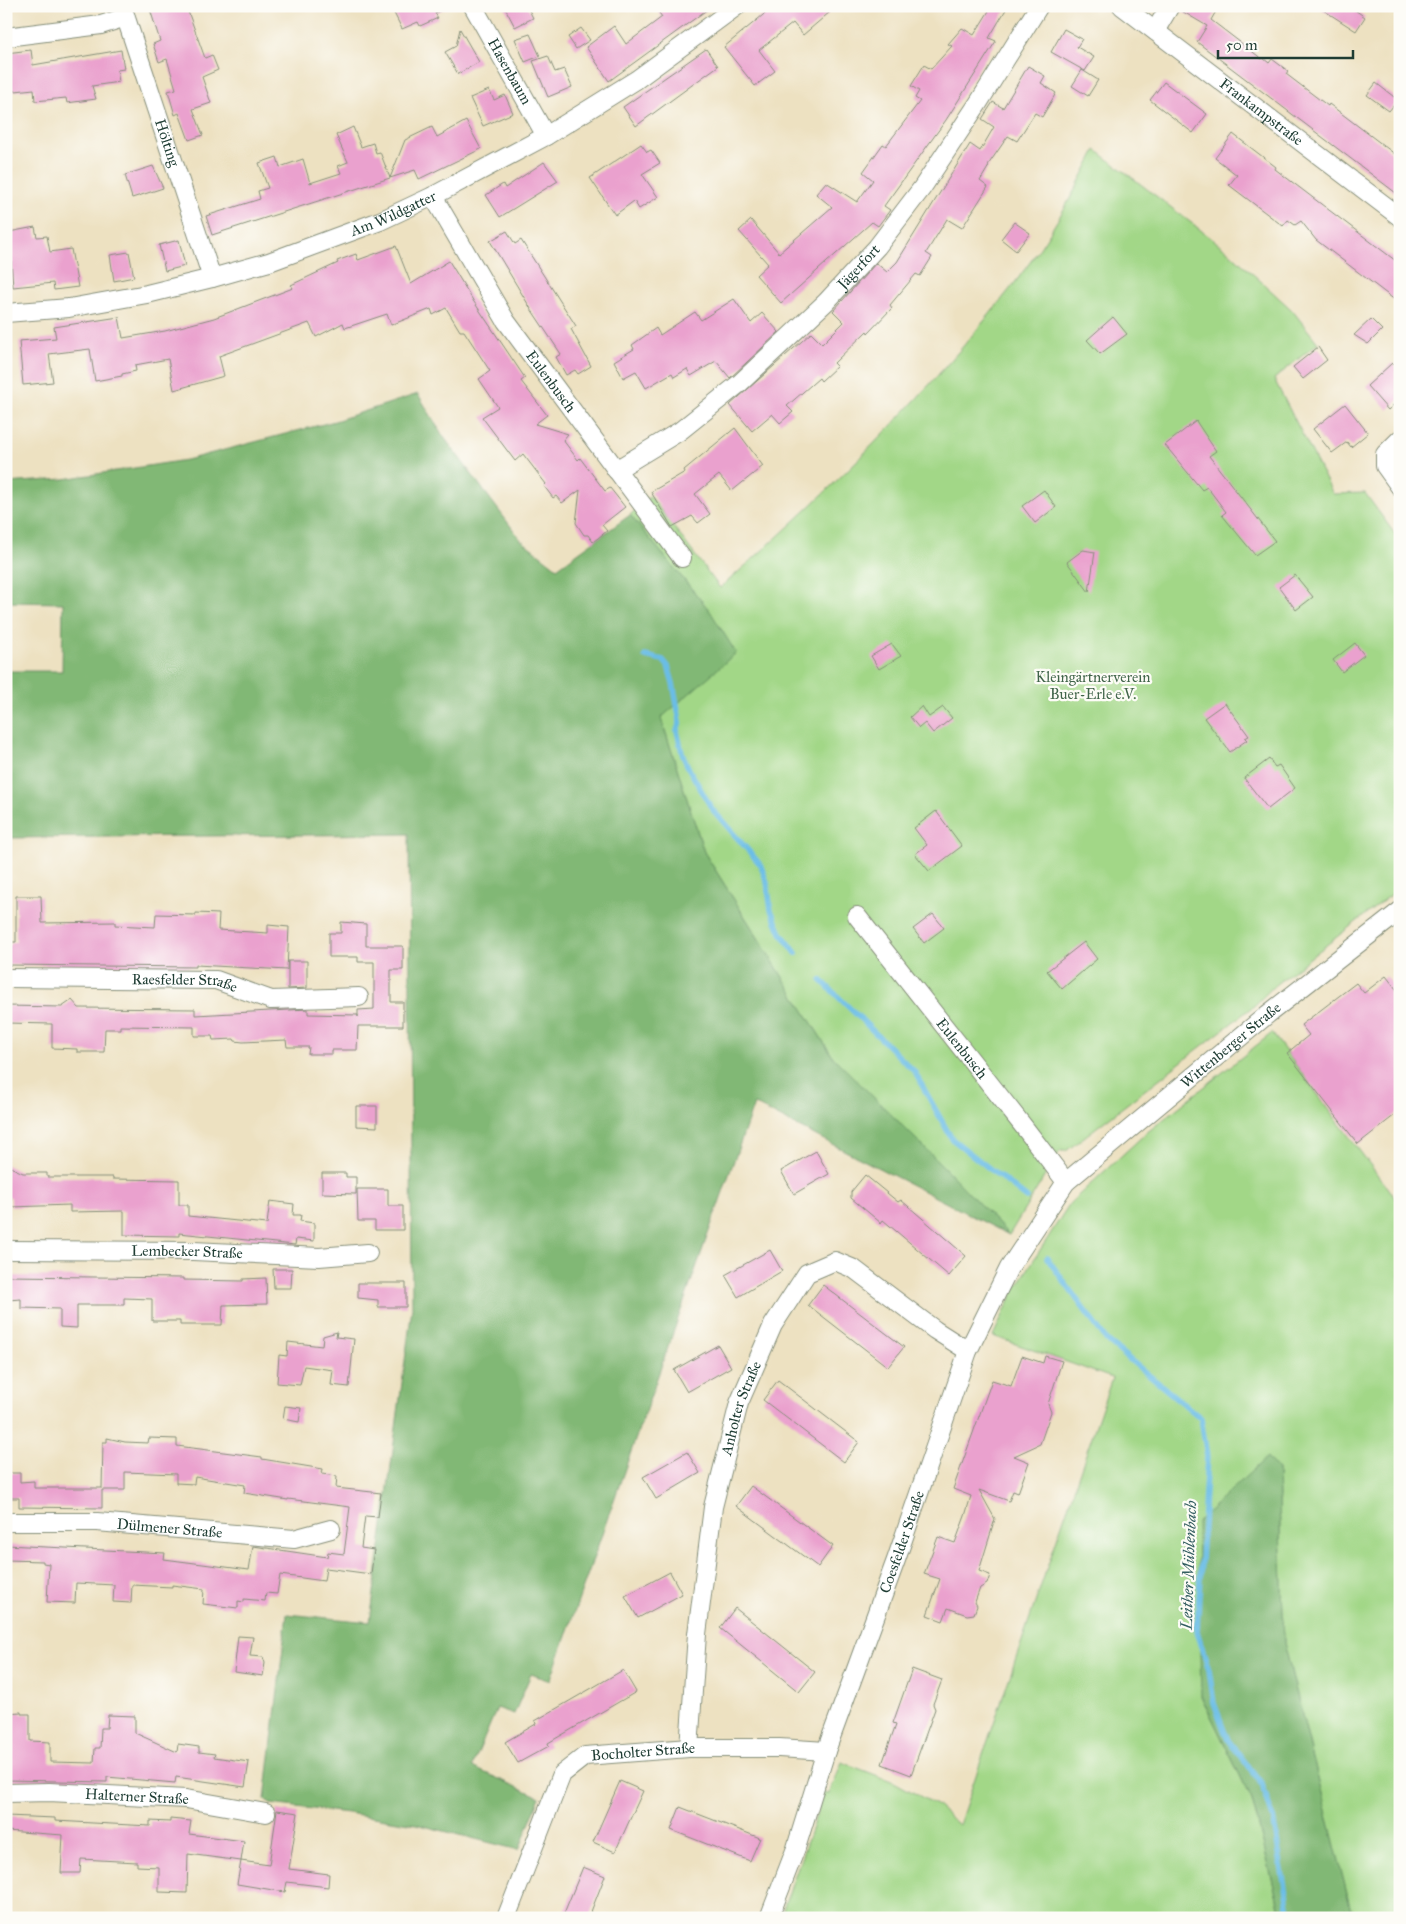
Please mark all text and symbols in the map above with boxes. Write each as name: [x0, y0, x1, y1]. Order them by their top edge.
scale bar: [1218, 28, 1354, 60]
street label: Hasenbaum: [484, 35, 536, 108]
text: 50 m: [1226, 36, 1258, 54]
street label: Frankampstraße: [1216, 74, 1307, 149]
street label: Hölting: [151, 117, 184, 170]
street label: Am Wildgatter: [347, 187, 439, 240]
street label: Jägerfort: [832, 240, 884, 295]
street label: Eulenbusch: [522, 347, 580, 416]
park label: Kleingärtnerverein Buer-Erle e.V.: [1036, 668, 1150, 703]
street label: Raesfelder Straße: [132, 970, 240, 996]
street label: Wittenberger Straße: [1177, 998, 1284, 1092]
street label: Eulenbusch: [932, 1015, 992, 1083]
street label: Lembecker Straße: [131, 1242, 243, 1262]
street label: Anholter Straße: [717, 1358, 765, 1458]
street label: Coesfelder Straße: [876, 1488, 928, 1596]
water label: Leither Mühlenbach: [1177, 1500, 1200, 1631]
street label: Dülmener Straße: [116, 1515, 223, 1542]
street label: Bocholter Straße: [590, 1739, 695, 1764]
street label: Halterner Straße: [85, 1785, 189, 1808]

